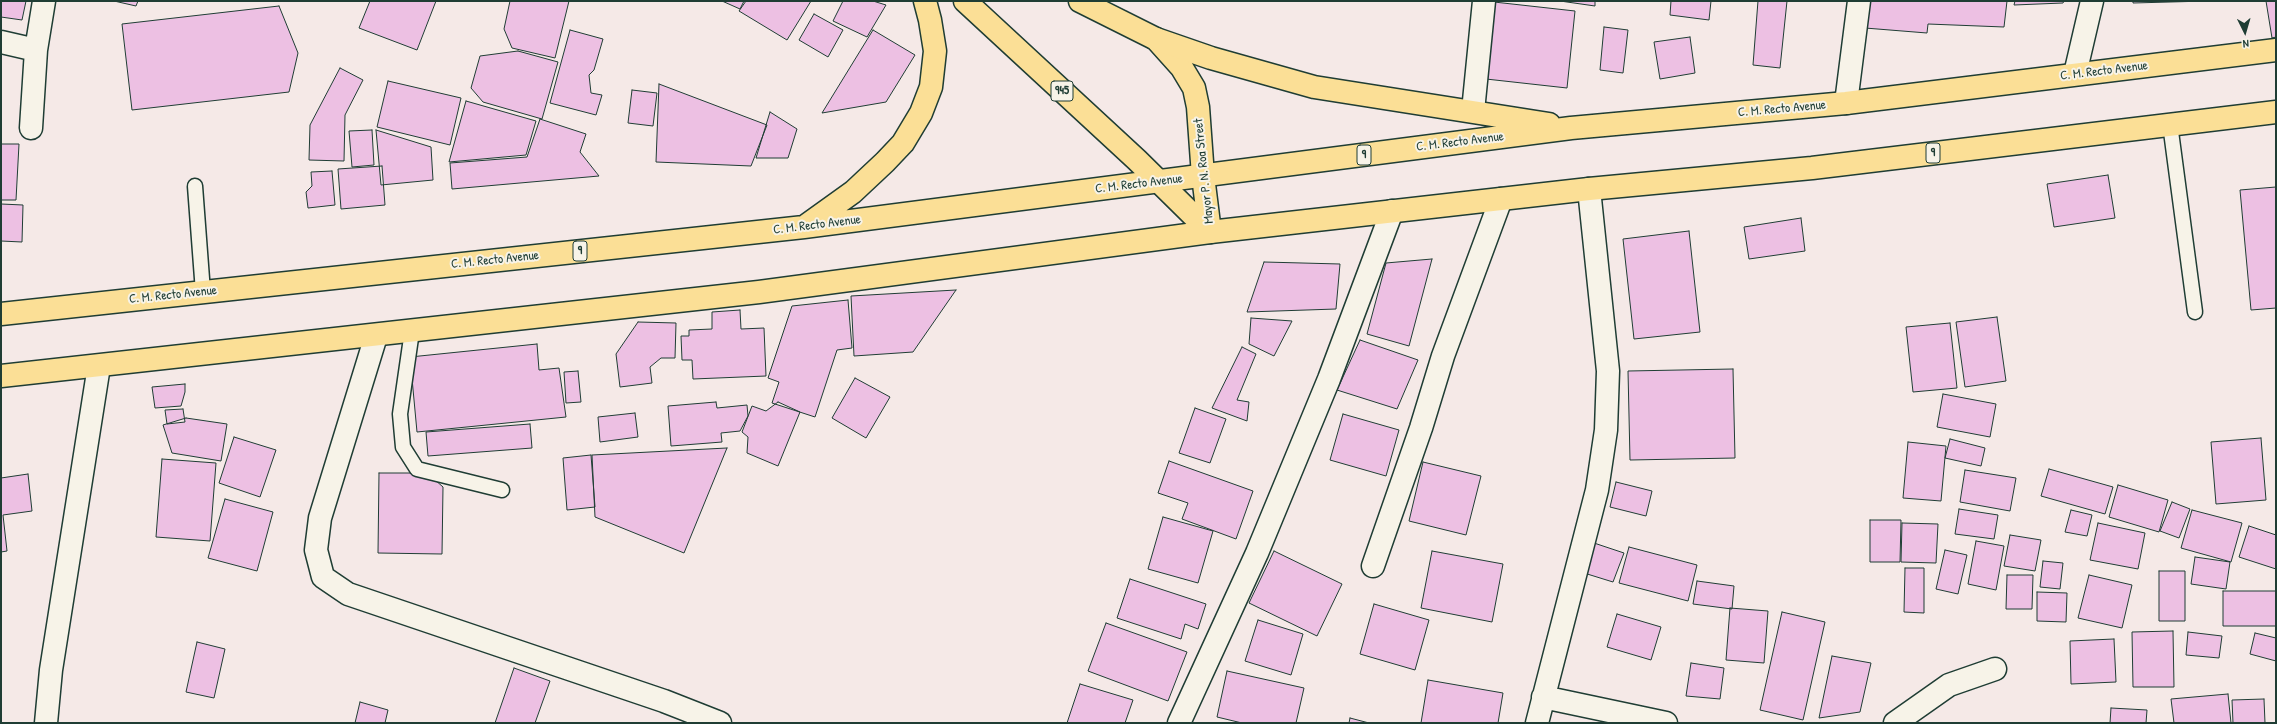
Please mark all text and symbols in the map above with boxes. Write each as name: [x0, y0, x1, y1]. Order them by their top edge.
north arrow: [2225, 12, 2265, 52]
text: N: [2243, 37, 2250, 51]
street label: C. M. Recto Avenue: [2059, 58, 2149, 84]
road number: 945: [1051, 81, 1073, 101]
street label: C. M. Recto Avenue: [1737, 97, 1827, 121]
street label: Mayor P. N. Roa Street: [1191, 118, 1217, 224]
street label: C. M. Recto Avenue: [1415, 129, 1505, 155]
road number: 9: [1926, 143, 1940, 163]
road number: 9: [1357, 145, 1371, 165]
street label: C. M. Recto Avenue: [1094, 171, 1184, 197]
street label: C. M. Recto Avenue: [772, 212, 862, 238]
road number: 9: [573, 241, 587, 261]
street label: C. M. Recto Avenue: [450, 248, 540, 272]
street label: C. M. Recto Avenue: [128, 283, 218, 307]

